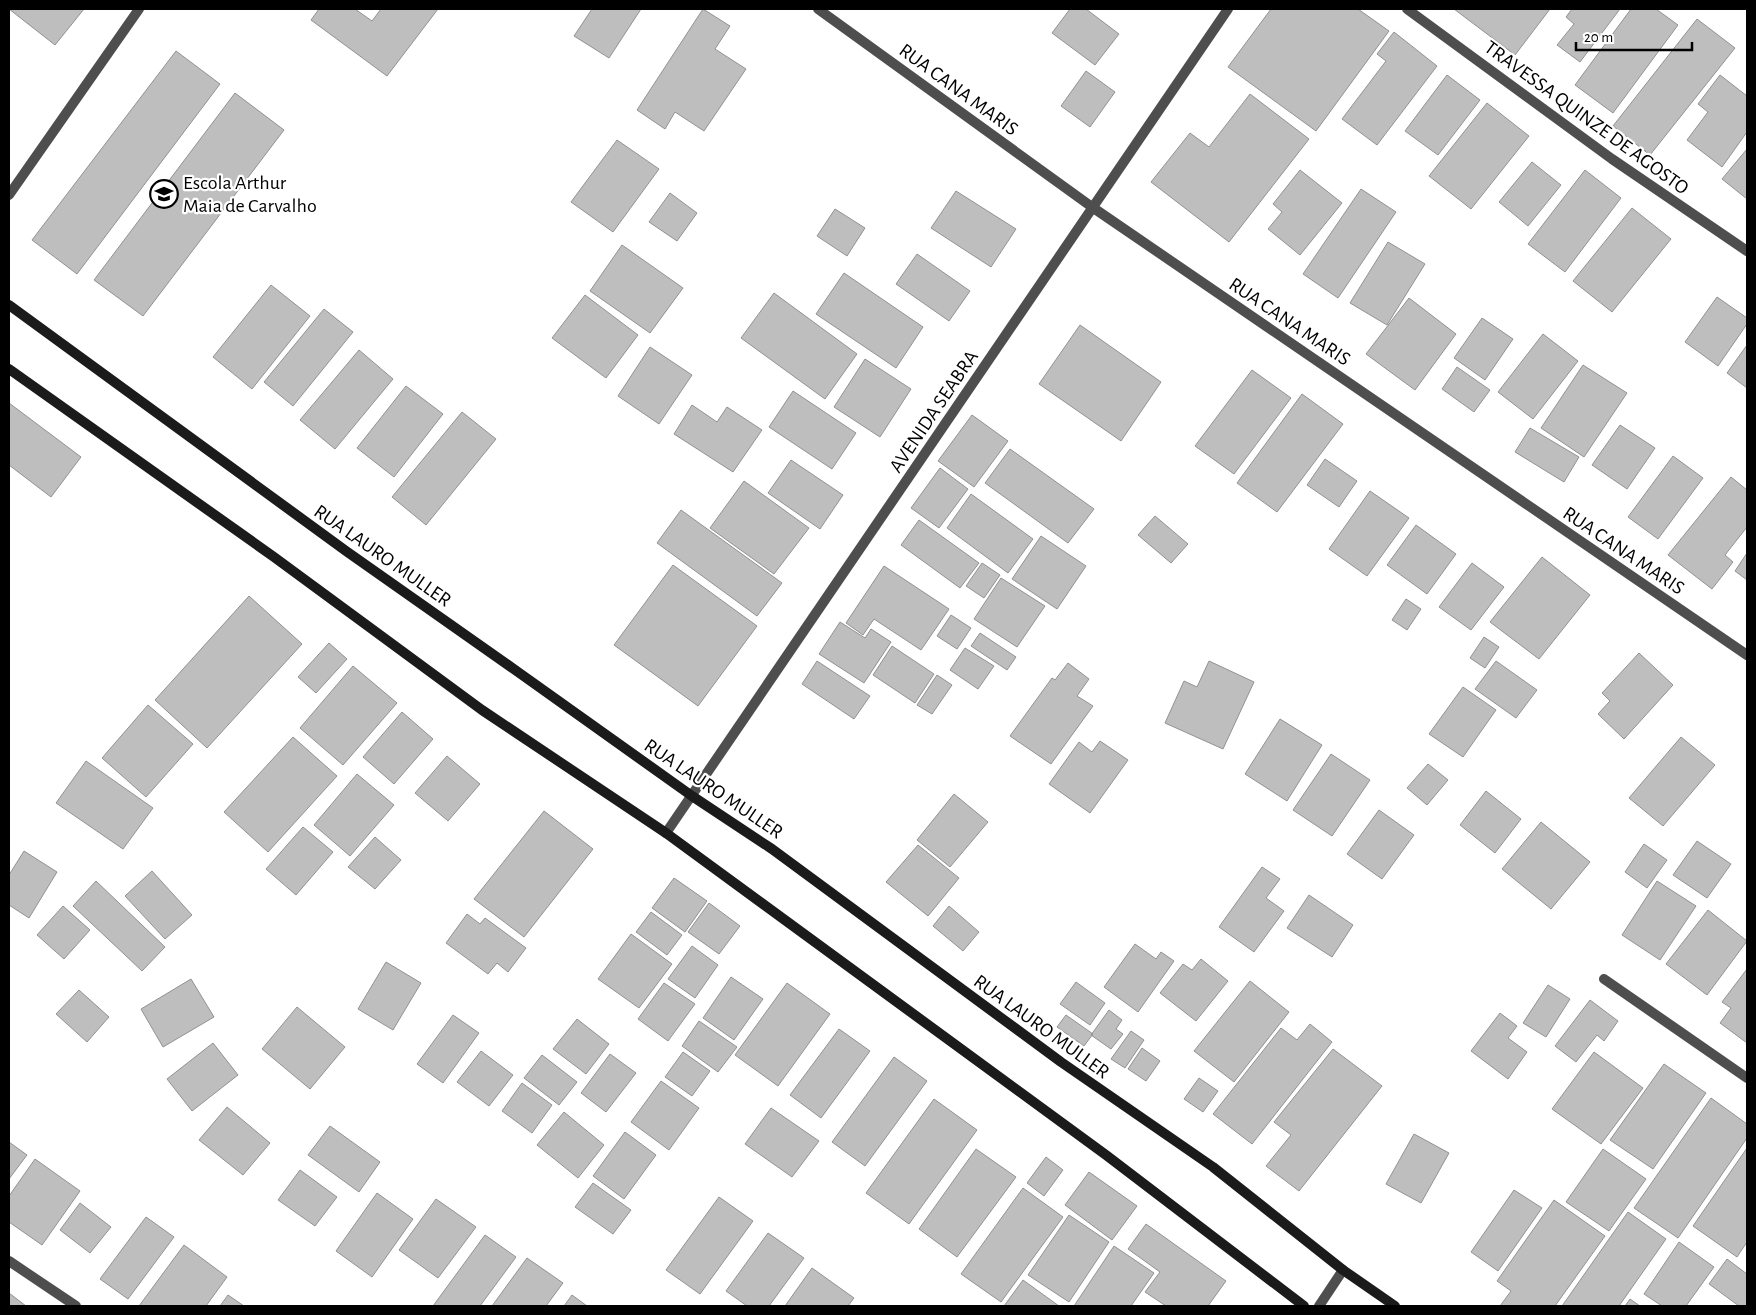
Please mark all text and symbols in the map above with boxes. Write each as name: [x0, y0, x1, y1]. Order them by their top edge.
scale bar: [1576, 20, 1692, 52]
text: 20 m: [1584, 30, 1613, 45]
street label: TRAVESSA QUINZE DE AGOSTO: [1481, 37, 1692, 199]
street label: RUA CANA MARIS: [895, 40, 1022, 139]
place label: Escola Arthur Maia de Carvalho: [183, 173, 317, 216]
school or university icon: Escola Arthur Maia de Carvalho: [149, 179, 179, 209]
street label: RUA CANA MARIS: [1225, 274, 1354, 370]
street label: AVENIDA SEABRA: [886, 346, 982, 476]
street label: RUA LAURO MULLER: [310, 501, 455, 611]
street label: RUA CANA MARIS: [1559, 503, 1688, 599]
street label: RUA LAURO MULLER: [641, 735, 786, 843]
street label: RUA LAURO MULLER: [970, 971, 1113, 1083]

